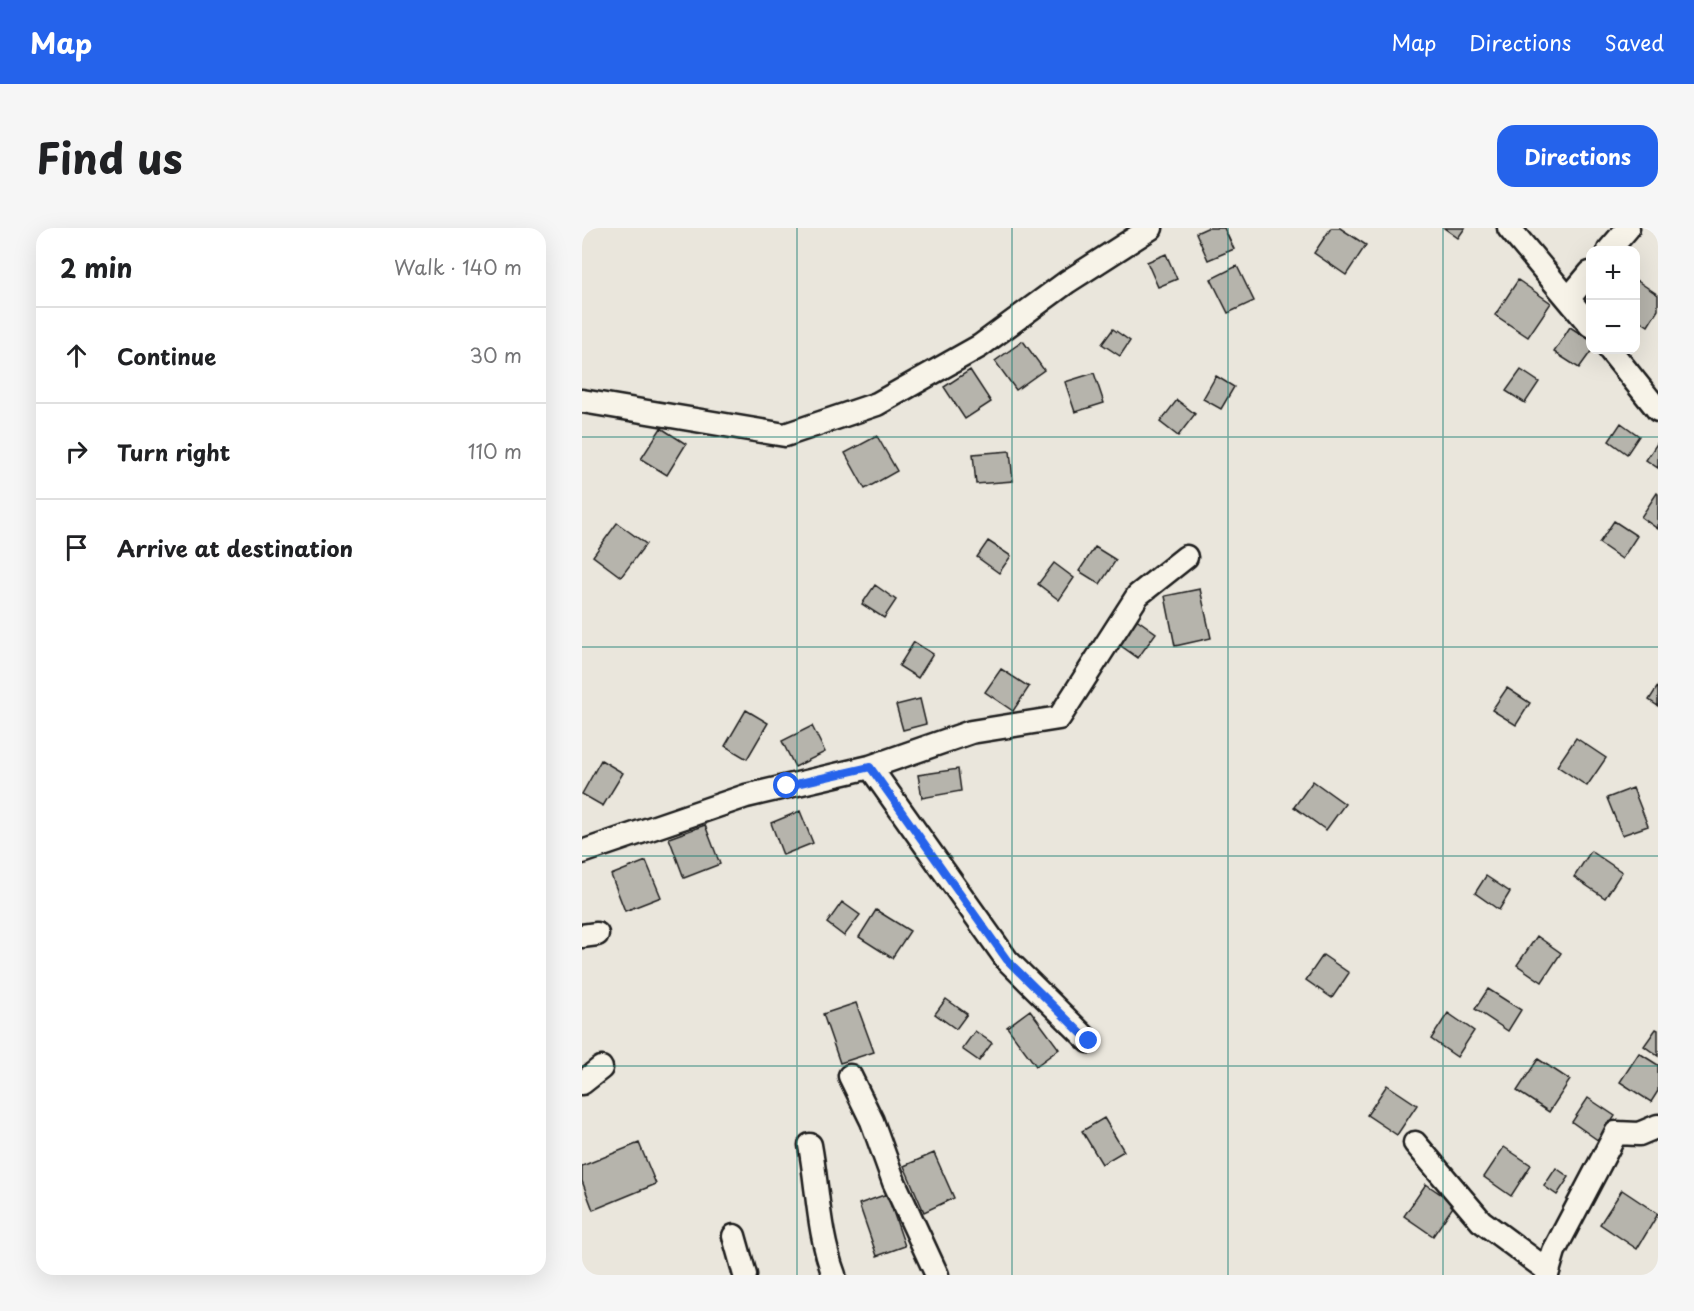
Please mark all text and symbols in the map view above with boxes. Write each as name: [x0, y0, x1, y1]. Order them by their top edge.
text: Map: [30, 21, 92, 64]
text: Map: [1391, 26, 1436, 58]
text: Directions: [1469, 26, 1571, 58]
text: Saved: [1604, 26, 1664, 58]
text: Find us: [36, 125, 183, 188]
button: Directions: [1497, 125, 1658, 187]
map controls: [1586, 246, 1640, 354]
button: +: [1586, 246, 1640, 300]
text: 2 min: [60, 248, 133, 287]
text: Walk · 140 m: [394, 252, 522, 282]
button: −: [1586, 300, 1640, 354]
icon: ahead: [60, 339, 93, 372]
text: Continue: [117, 339, 216, 372]
text: 30 m: [469, 340, 522, 370]
icon: right: [60, 435, 93, 468]
text: Turn right: [117, 435, 230, 468]
text: 110 m: [468, 436, 522, 466]
icon: arrive: [60, 531, 93, 564]
text: Arrive at destination: [117, 531, 353, 564]
route start: [773, 772, 799, 798]
route end: [1075, 1027, 1101, 1053]

